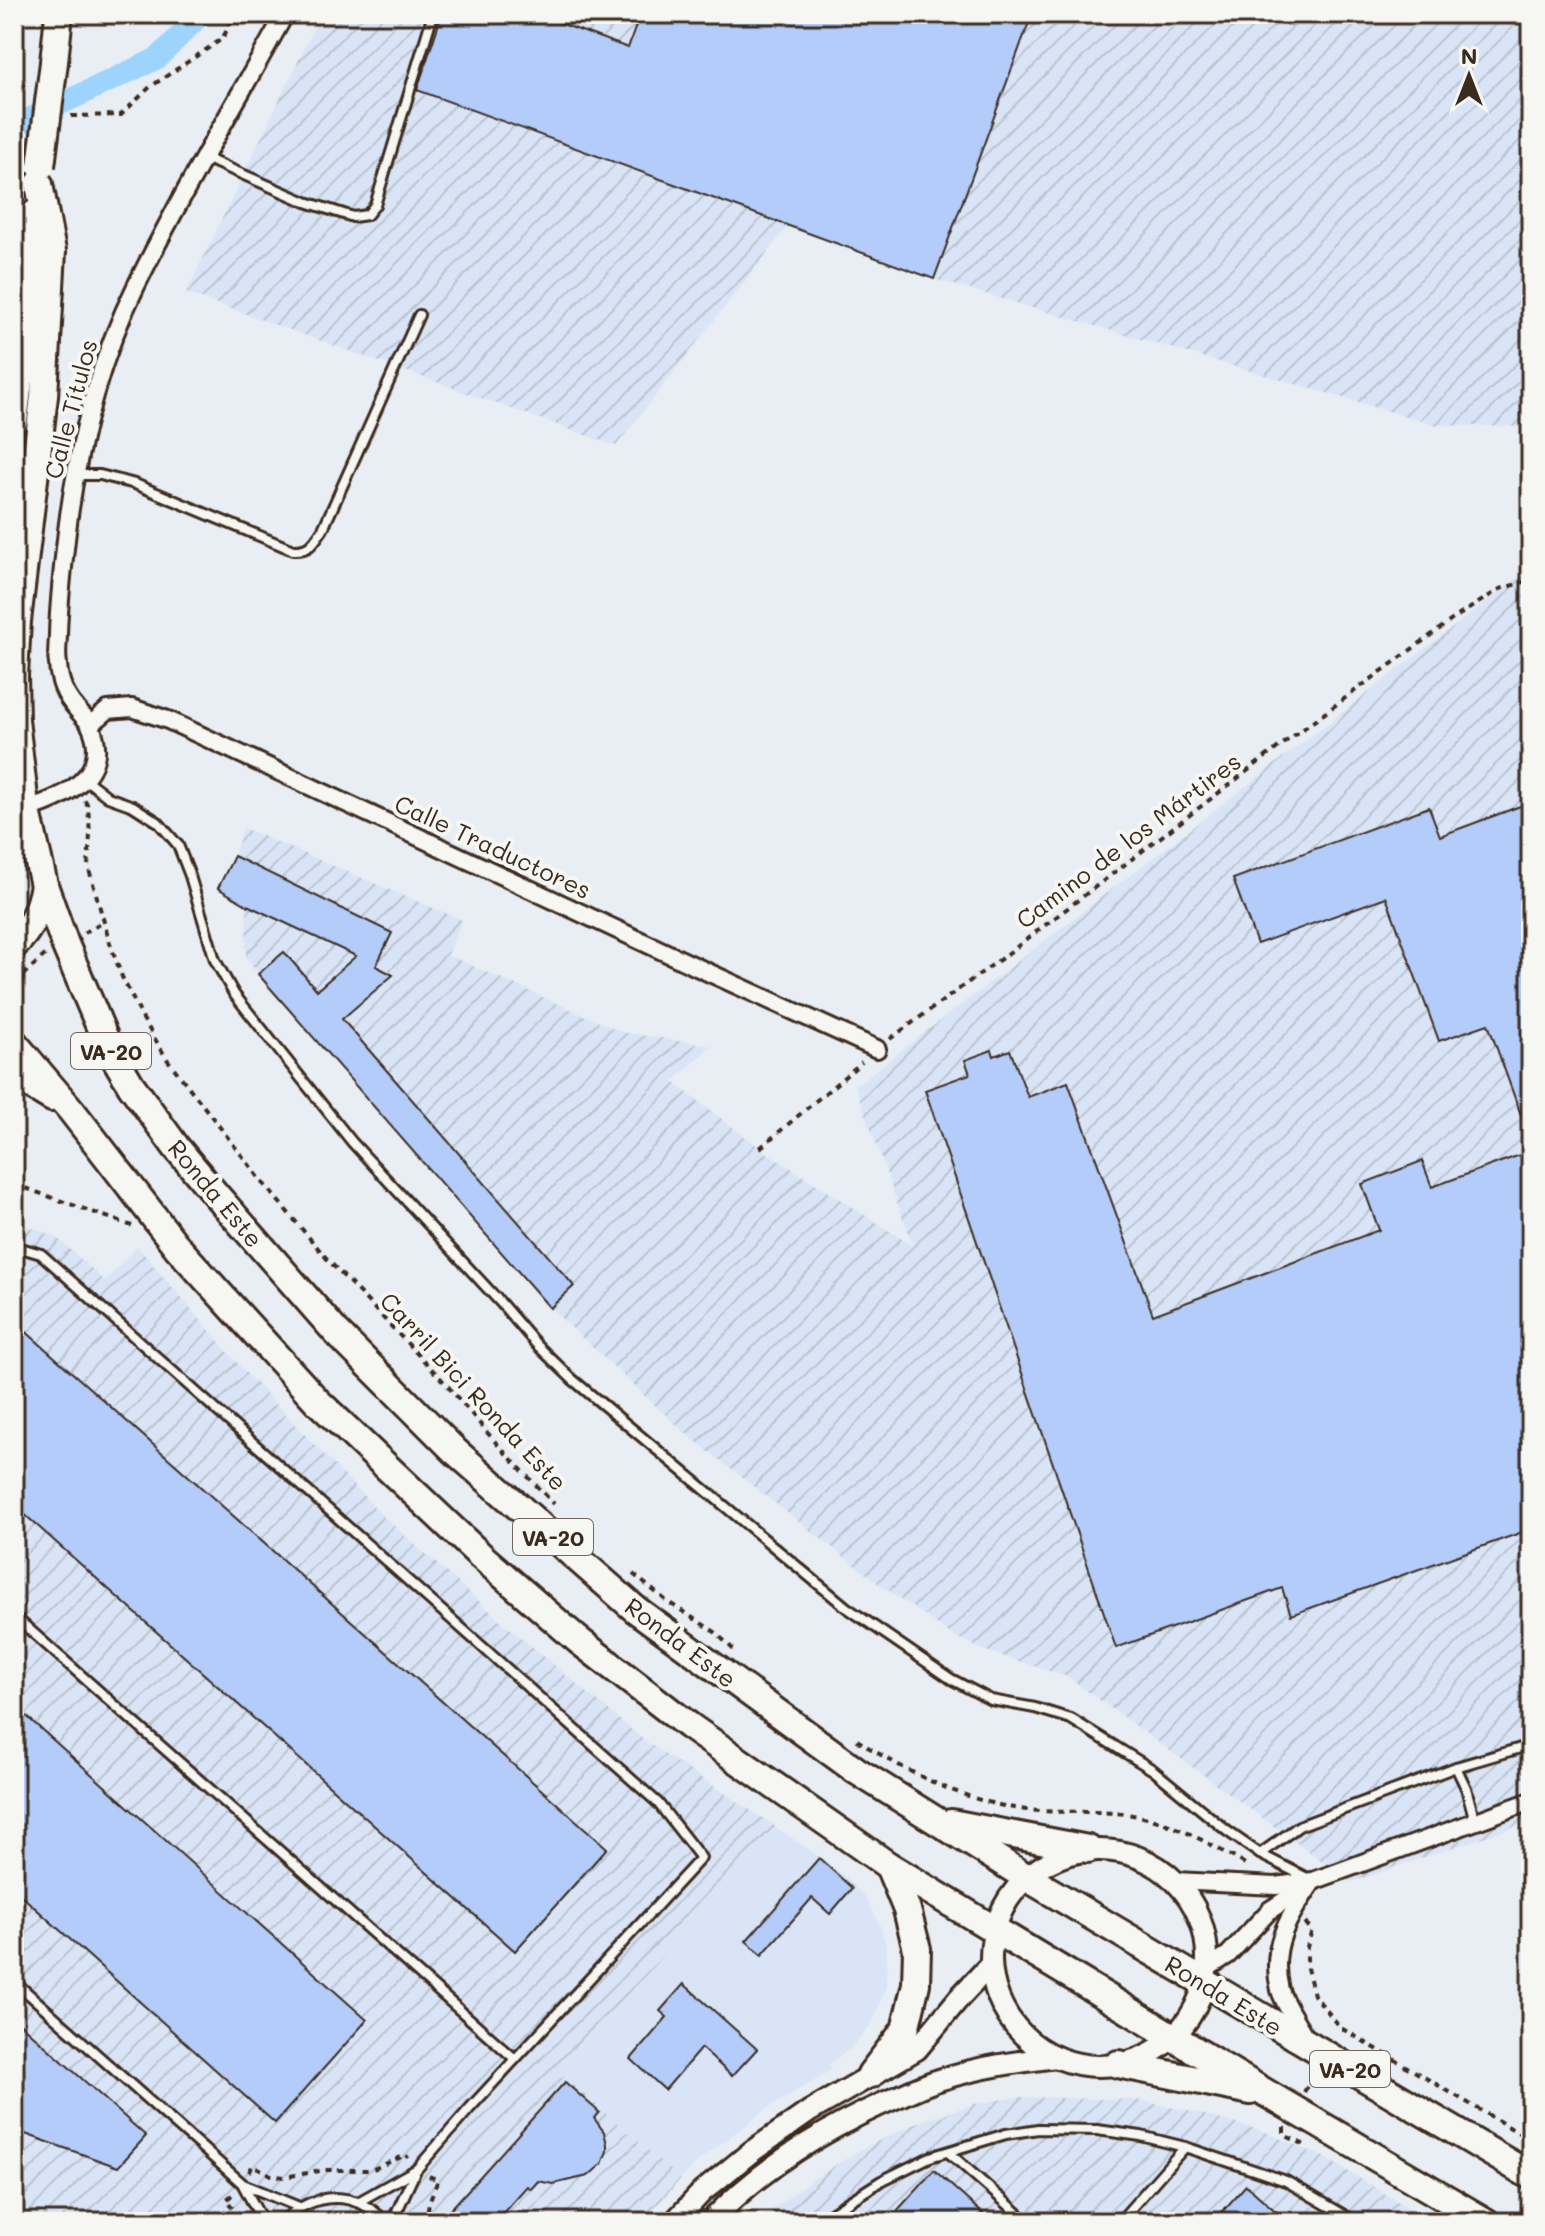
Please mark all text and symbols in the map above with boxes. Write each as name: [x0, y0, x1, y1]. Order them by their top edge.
north arrow: [1429, 36, 1509, 116]
text: N: [1461, 41, 1477, 70]
street label: Calle Títulos: [36, 336, 104, 482]
street label: Camino de los Mártires: [1009, 745, 1247, 935]
street label: Calle Traductores: [390, 787, 596, 905]
road number: VA-20: [71, 1033, 151, 1069]
street label: Ronda Este: [162, 1133, 270, 1253]
street label: Carril Bici Ronda Este: [374, 1285, 574, 1497]
road number: VA-20: [513, 1519, 593, 1555]
street label: Ronda Este: [619, 1590, 743, 1694]
street label: Ronda Este: [1160, 1948, 1288, 2042]
road number: VA-20: [1310, 2051, 1390, 2087]

